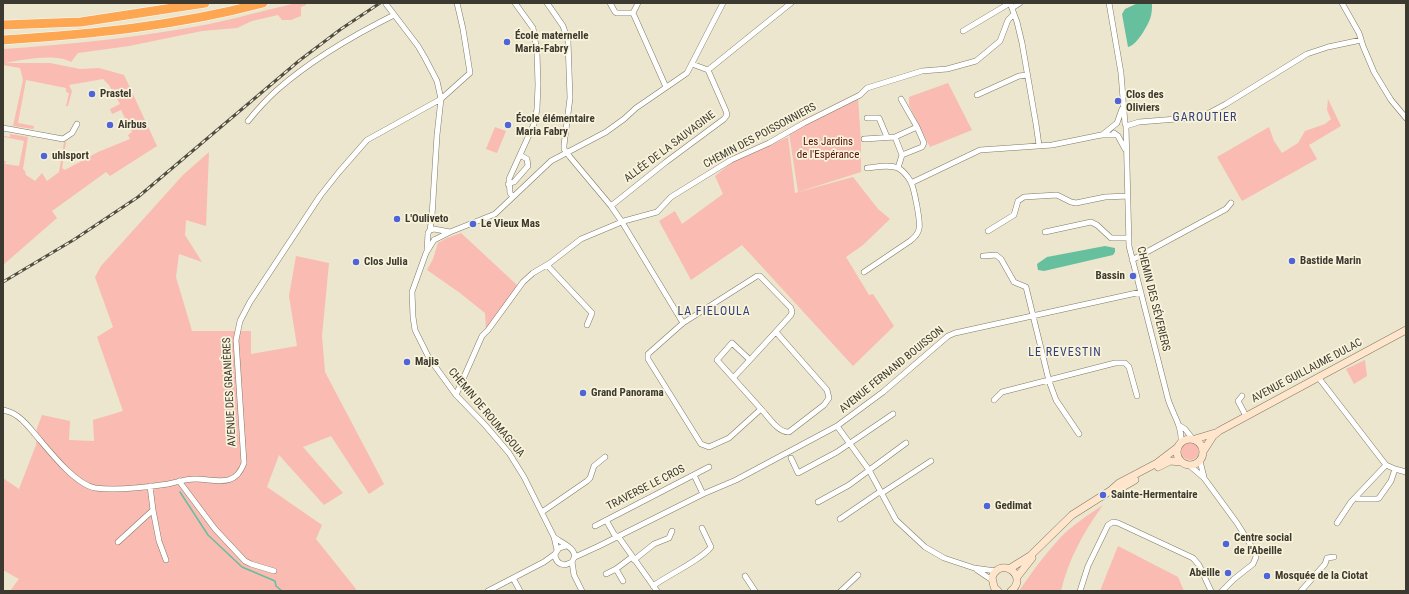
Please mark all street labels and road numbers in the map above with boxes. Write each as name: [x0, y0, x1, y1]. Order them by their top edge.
street label: CHEMIN DES POISSONNIERS: [701, 101, 819, 171]
street label: ALLÉE DE LA SAUVAGINE: [622, 108, 718, 186]
street label: CHEMIN DES SÉVERIERS: [1134, 245, 1172, 353]
street label: AVENUE FERNAND BOUISSON: [837, 324, 947, 416]
street label: AVENUE GUILLAUME DULAC: [1249, 336, 1365, 406]
street label: AVENUE DES GRANIÈRES: [221, 337, 239, 447]
street label: CHEMIN DE ROUMAGOUA: [445, 366, 527, 460]
street label: TRAVERSE LE CROS: [605, 463, 687, 513]

